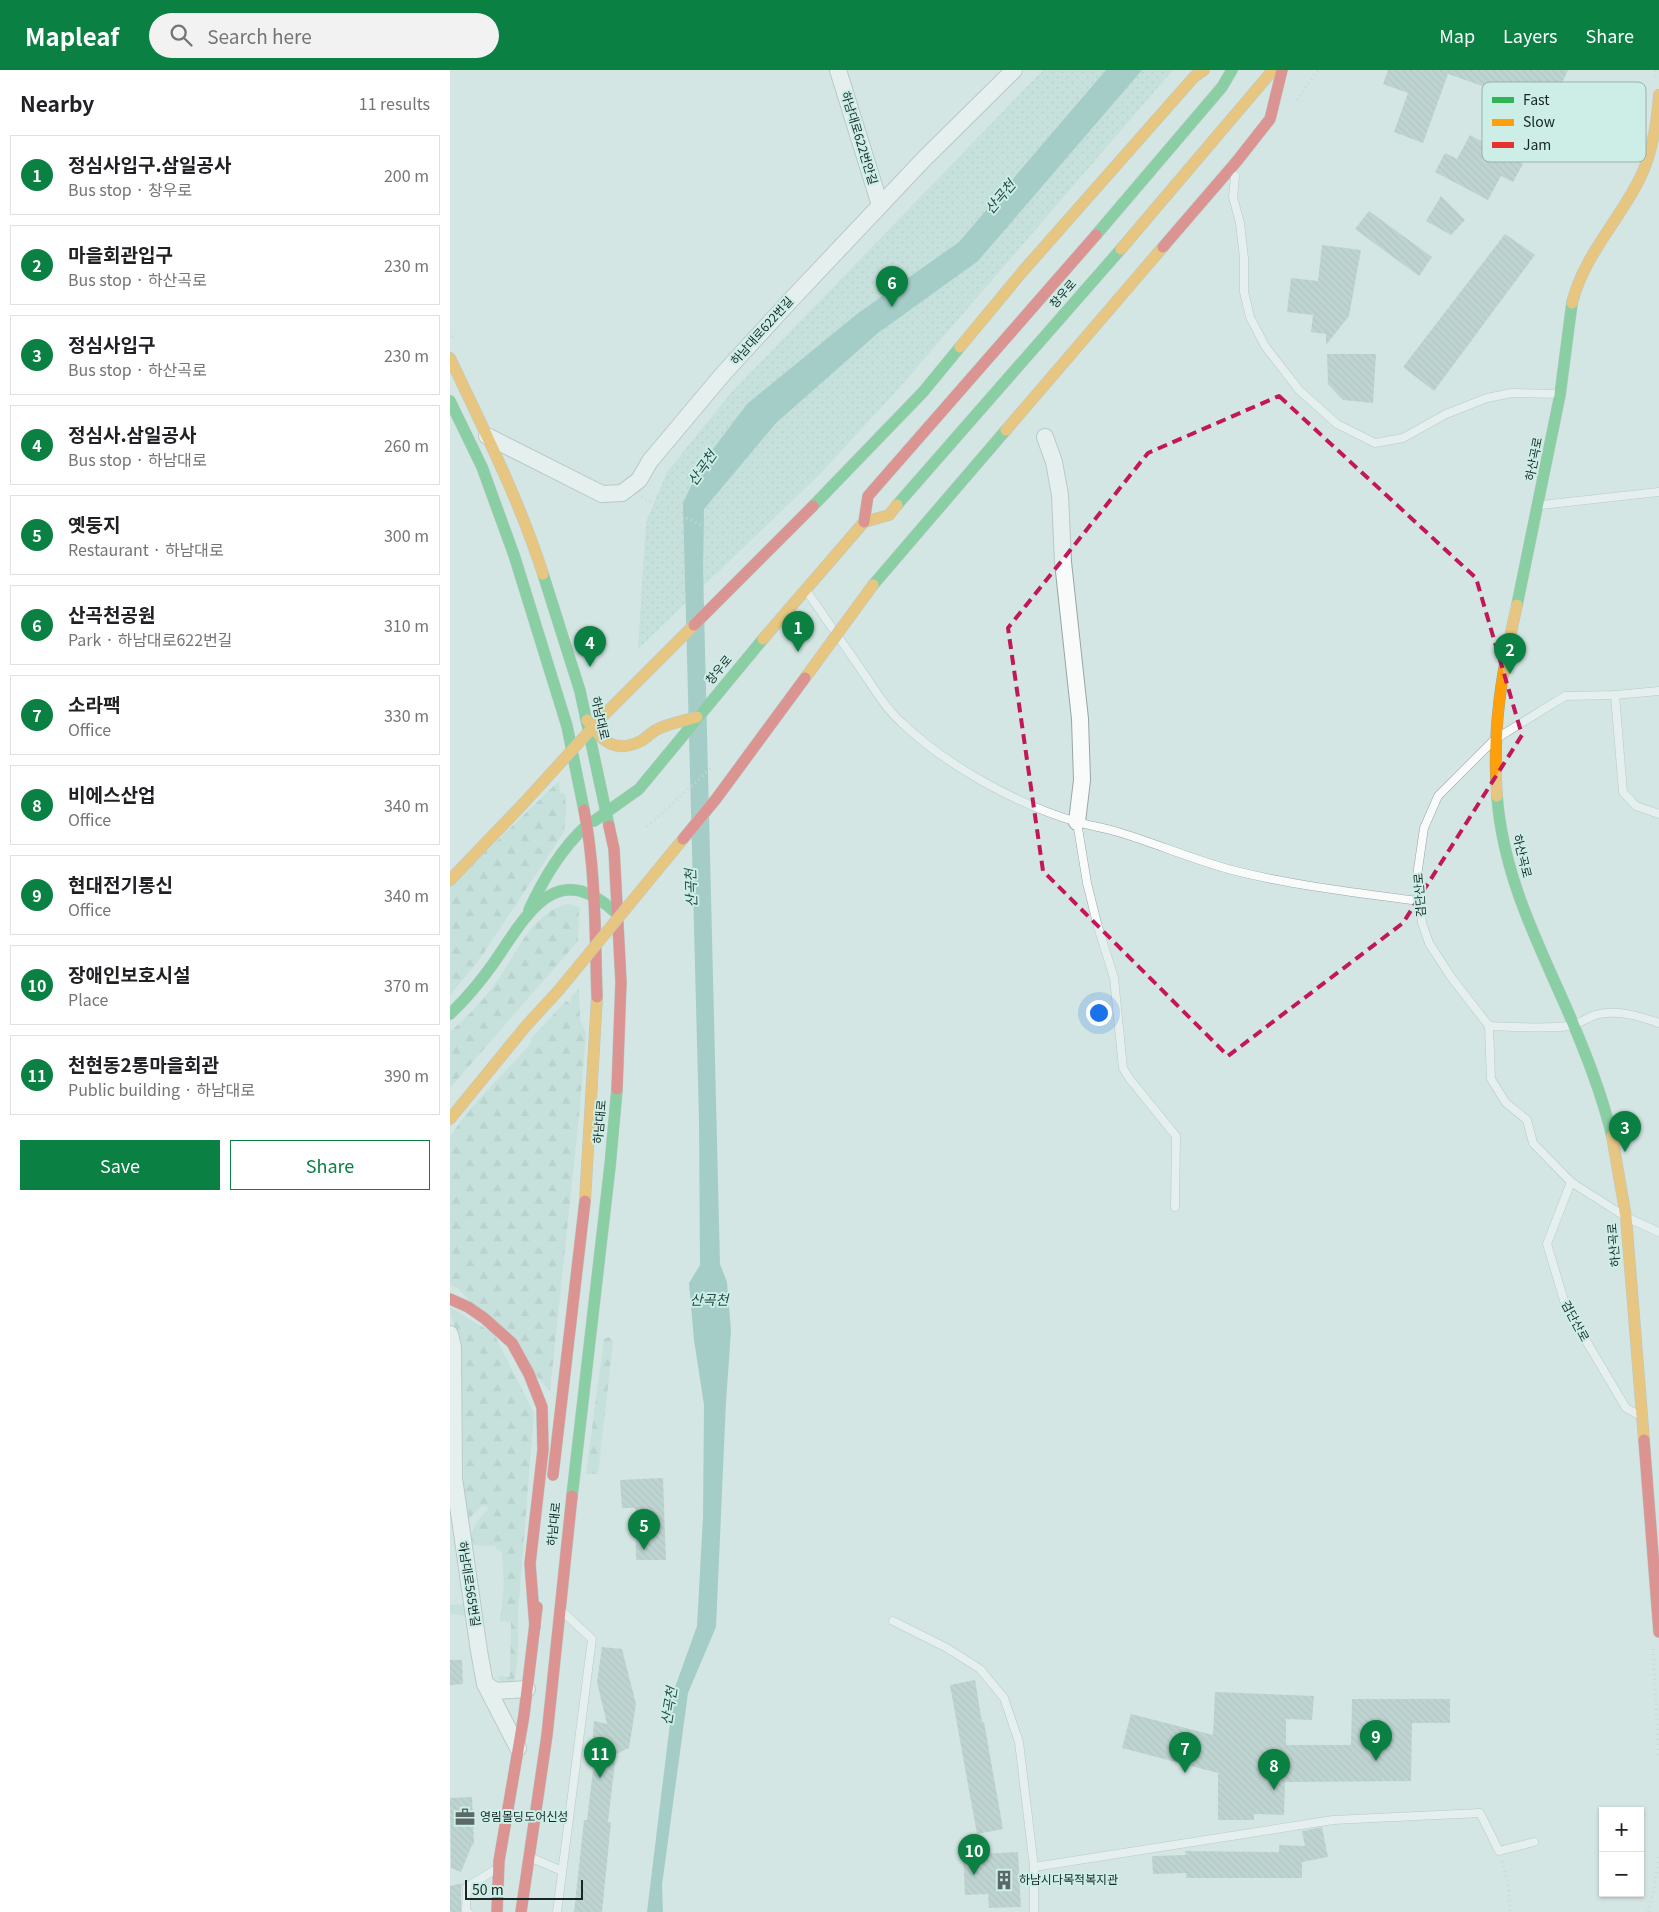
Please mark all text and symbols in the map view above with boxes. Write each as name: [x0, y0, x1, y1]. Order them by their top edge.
search box: [149, 13, 499, 58]
text: Mapleaf: [25, 18, 119, 53]
icon: search: [167, 21, 195, 49]
text: Search here: [207, 22, 312, 49]
text: Map: [1439, 22, 1475, 48]
text: Layers: [1503, 22, 1558, 48]
text: Share: [1586, 22, 1634, 48]
legend: [1482, 82, 1646, 162]
text: Nearby: [20, 88, 94, 118]
street label: 하남대로622번안길: [838, 89, 883, 187]
text: Fast: [1523, 89, 1550, 109]
text: 11 results: [359, 91, 430, 115]
text: Slow: [1523, 111, 1555, 131]
text: Jam: [1523, 134, 1551, 154]
text: 정심사입구.삼일공사: [68, 150, 232, 177]
text: 1: [32, 163, 42, 187]
text: 200 m: [384, 163, 429, 187]
water label: 산곡천: [979, 174, 1020, 218]
text: Bus stop · 창우로: [68, 177, 192, 201]
text: 마을회관입구: [68, 240, 173, 267]
text: 2: [32, 253, 42, 277]
text: 230 m: [384, 253, 429, 277]
pin: 6: [876, 266, 908, 307]
text: Bus stop · 하산곡로: [68, 267, 207, 291]
street label: 창우로: [1045, 275, 1079, 311]
street label: 하남대로622번길: [726, 292, 796, 368]
text: 정심사입구: [68, 330, 155, 357]
text: 3: [32, 343, 42, 367]
text: 230 m: [384, 343, 429, 367]
text: Bus stop · 하산곡로: [68, 357, 207, 381]
text: 정심사.삼일공사: [68, 420, 197, 447]
text: 4: [32, 433, 42, 457]
text: 260 m: [384, 433, 429, 457]
street label: 하산곡로: [1520, 435, 1545, 482]
water label: 산곡천: [682, 445, 721, 489]
text: Bus stop · 하남대로: [68, 447, 207, 471]
text: 옛둥지: [68, 510, 120, 537]
text: 5: [32, 523, 42, 547]
text: 300 m: [384, 523, 429, 547]
text: Restaurant · 하남대로: [68, 537, 224, 561]
text: 산곡천공원: [68, 600, 155, 627]
pin: 1: [782, 611, 814, 652]
text: 6: [32, 613, 42, 637]
text: 310 m: [384, 613, 429, 637]
pin: 4: [574, 626, 606, 667]
text: Park · 하남대로622번길: [68, 627, 232, 651]
pin: 2: [1494, 633, 1526, 674]
street label: 창우로: [701, 651, 735, 687]
text: 소라팩: [68, 690, 120, 717]
street label: 하남대로: [588, 694, 615, 741]
text: 7: [32, 703, 42, 727]
text: 330 m: [384, 703, 429, 727]
text: Office: [68, 717, 111, 741]
text: 비에스산업: [68, 780, 155, 807]
text: 8: [32, 793, 42, 817]
text: 340 m: [384, 793, 429, 817]
text: Office: [68, 807, 111, 831]
street label: 하산곡로: [1510, 832, 1537, 879]
water label: 산곡천: [679, 867, 701, 908]
text: 현대전기통신: [68, 870, 173, 897]
street label: 검단산로: [1408, 872, 1429, 918]
text: 9: [32, 883, 42, 907]
text: 340 m: [384, 883, 429, 907]
text: Office: [68, 897, 111, 921]
text: 장애인보호시설: [68, 960, 190, 987]
text: 10: [28, 973, 46, 997]
text: 370 m: [384, 973, 429, 997]
text: Place: [68, 987, 108, 1011]
your location: [1086, 1000, 1112, 1026]
text: 천현동2통마을회관: [68, 1050, 219, 1077]
text: 11: [28, 1063, 46, 1087]
text: 390 m: [384, 1063, 429, 1087]
text: Public building · 하남대로: [68, 1077, 255, 1101]
street label: 하남대로: [588, 1099, 609, 1145]
pin: 3: [1609, 1111, 1641, 1152]
button: Save: [20, 1140, 220, 1190]
button: Share: [230, 1140, 430, 1190]
street label: 하산곡로: [1602, 1222, 1623, 1268]
water label: 산곡천: [690, 1289, 729, 1309]
street label: 검단산로: [1558, 1297, 1594, 1344]
street label: 하남대로: [542, 1501, 563, 1547]
pin: 5: [628, 1509, 660, 1550]
street label: 하남대로565번길: [455, 1540, 486, 1628]
water label: 산곡천: [655, 1684, 681, 1726]
pin: 9: [1360, 1720, 1392, 1761]
pin: 7: [1169, 1732, 1201, 1773]
pin: 11: [584, 1737, 616, 1778]
pin: 8: [1258, 1749, 1290, 1790]
office icon: 영림몰딩도어신성: [454, 1806, 476, 1828]
place label: 영림몰딩도어신성: [480, 1807, 568, 1824]
map controls: [1599, 1807, 1644, 1897]
button: +: [1599, 1807, 1644, 1852]
pin: 10: [958, 1834, 990, 1875]
button: −: [1599, 1852, 1644, 1897]
building icon: 하남시다목적복지관: [993, 1869, 1015, 1891]
place label: 하남시다목적복지관: [1019, 1870, 1118, 1887]
scale bar: [465, 1877, 582, 1900]
text: 50 m: [472, 1879, 504, 1899]

